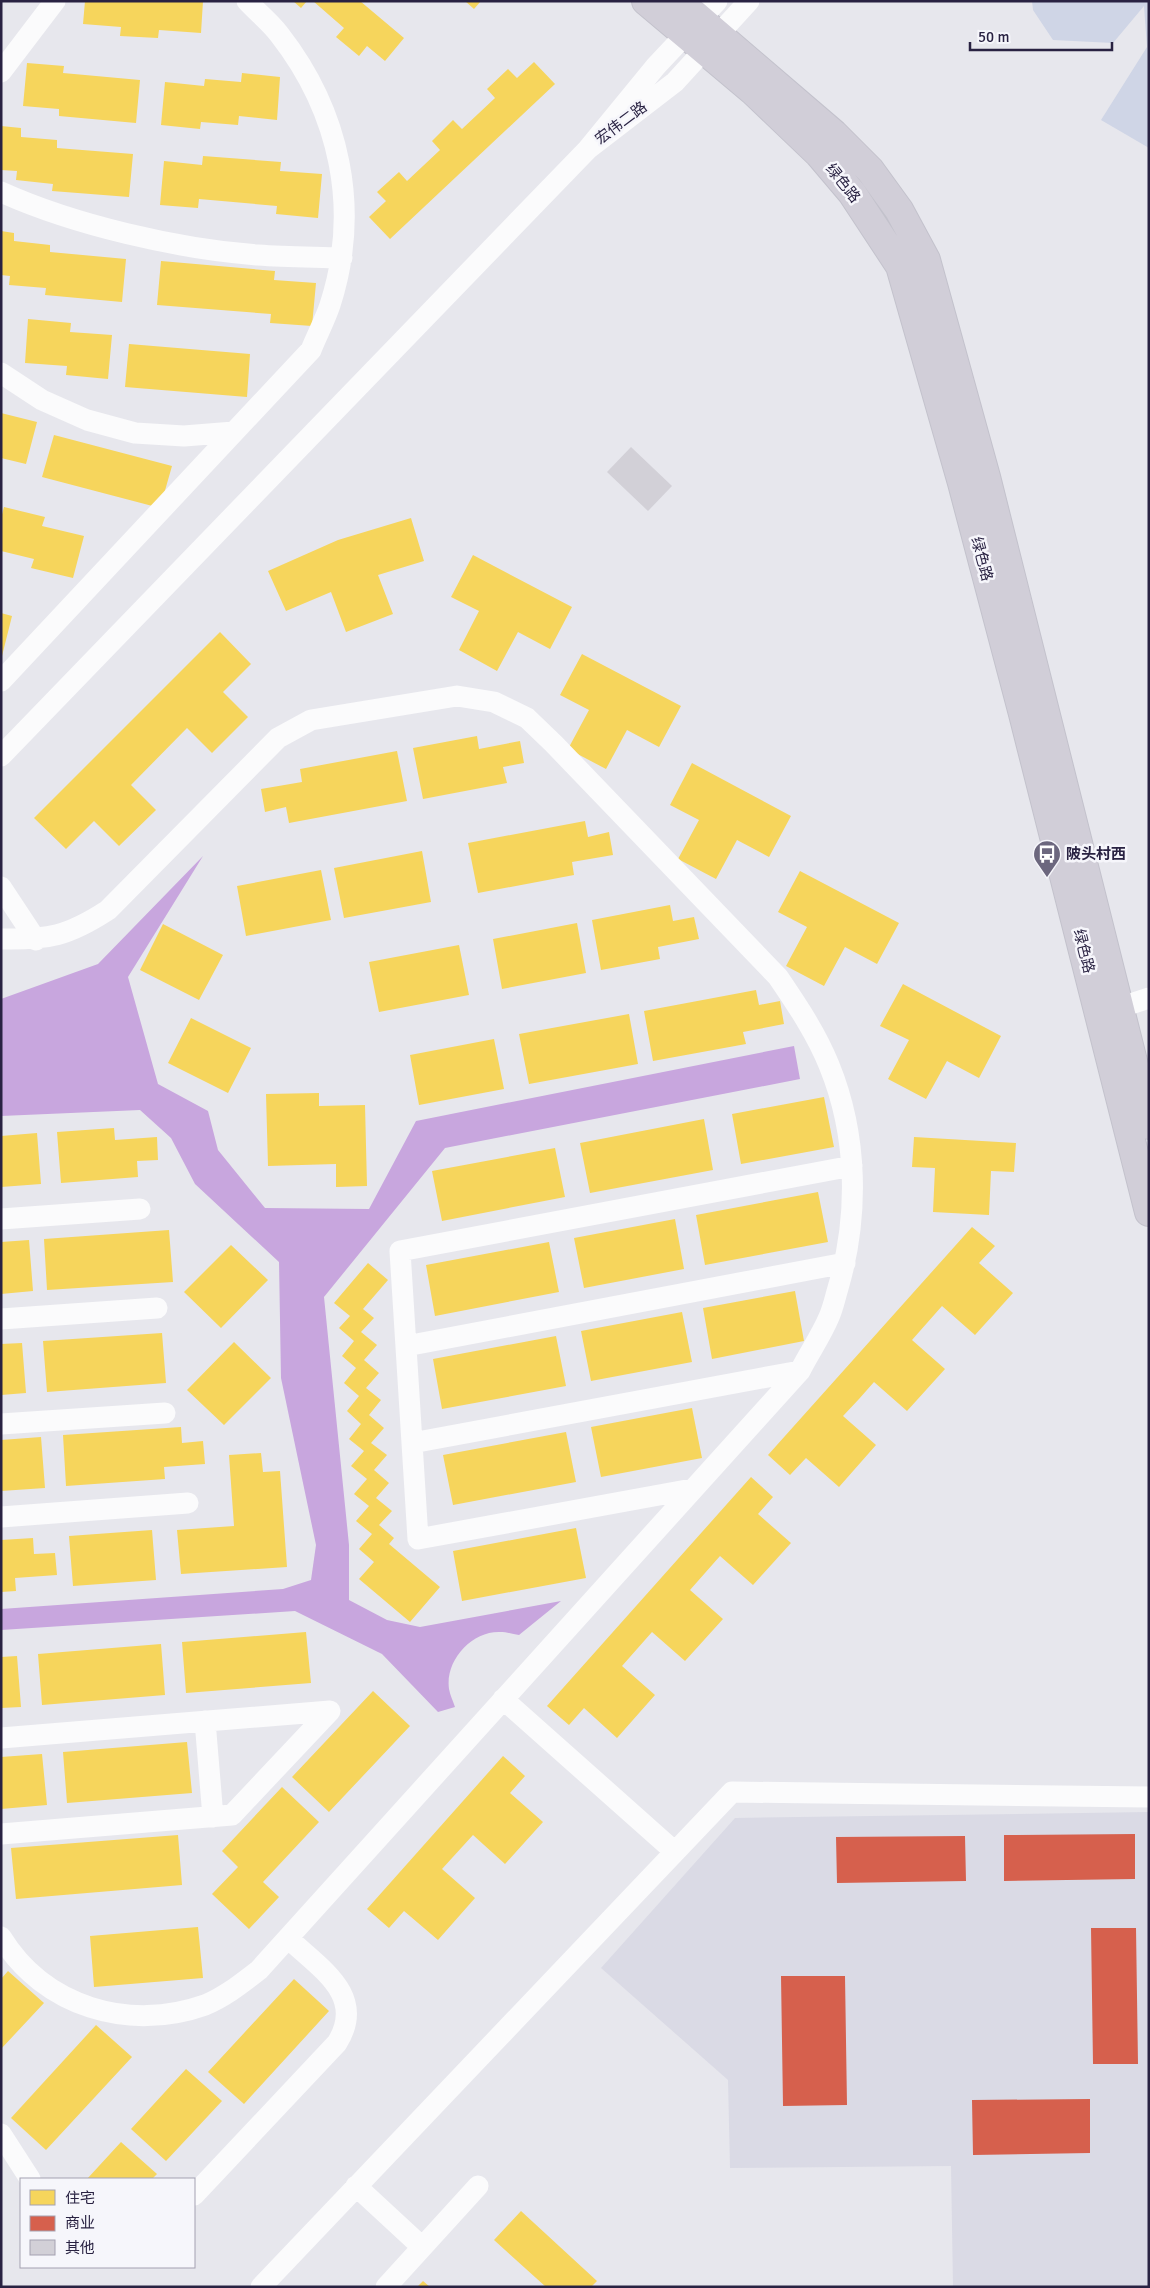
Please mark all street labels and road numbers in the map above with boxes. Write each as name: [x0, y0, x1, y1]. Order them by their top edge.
street label: 宏伟二路: [592, 98, 650, 148]
street label: 绿色路: [822, 160, 864, 206]
street label: 绿色路: [967, 535, 997, 583]
street label: 绿色路: [1070, 927, 1098, 975]

